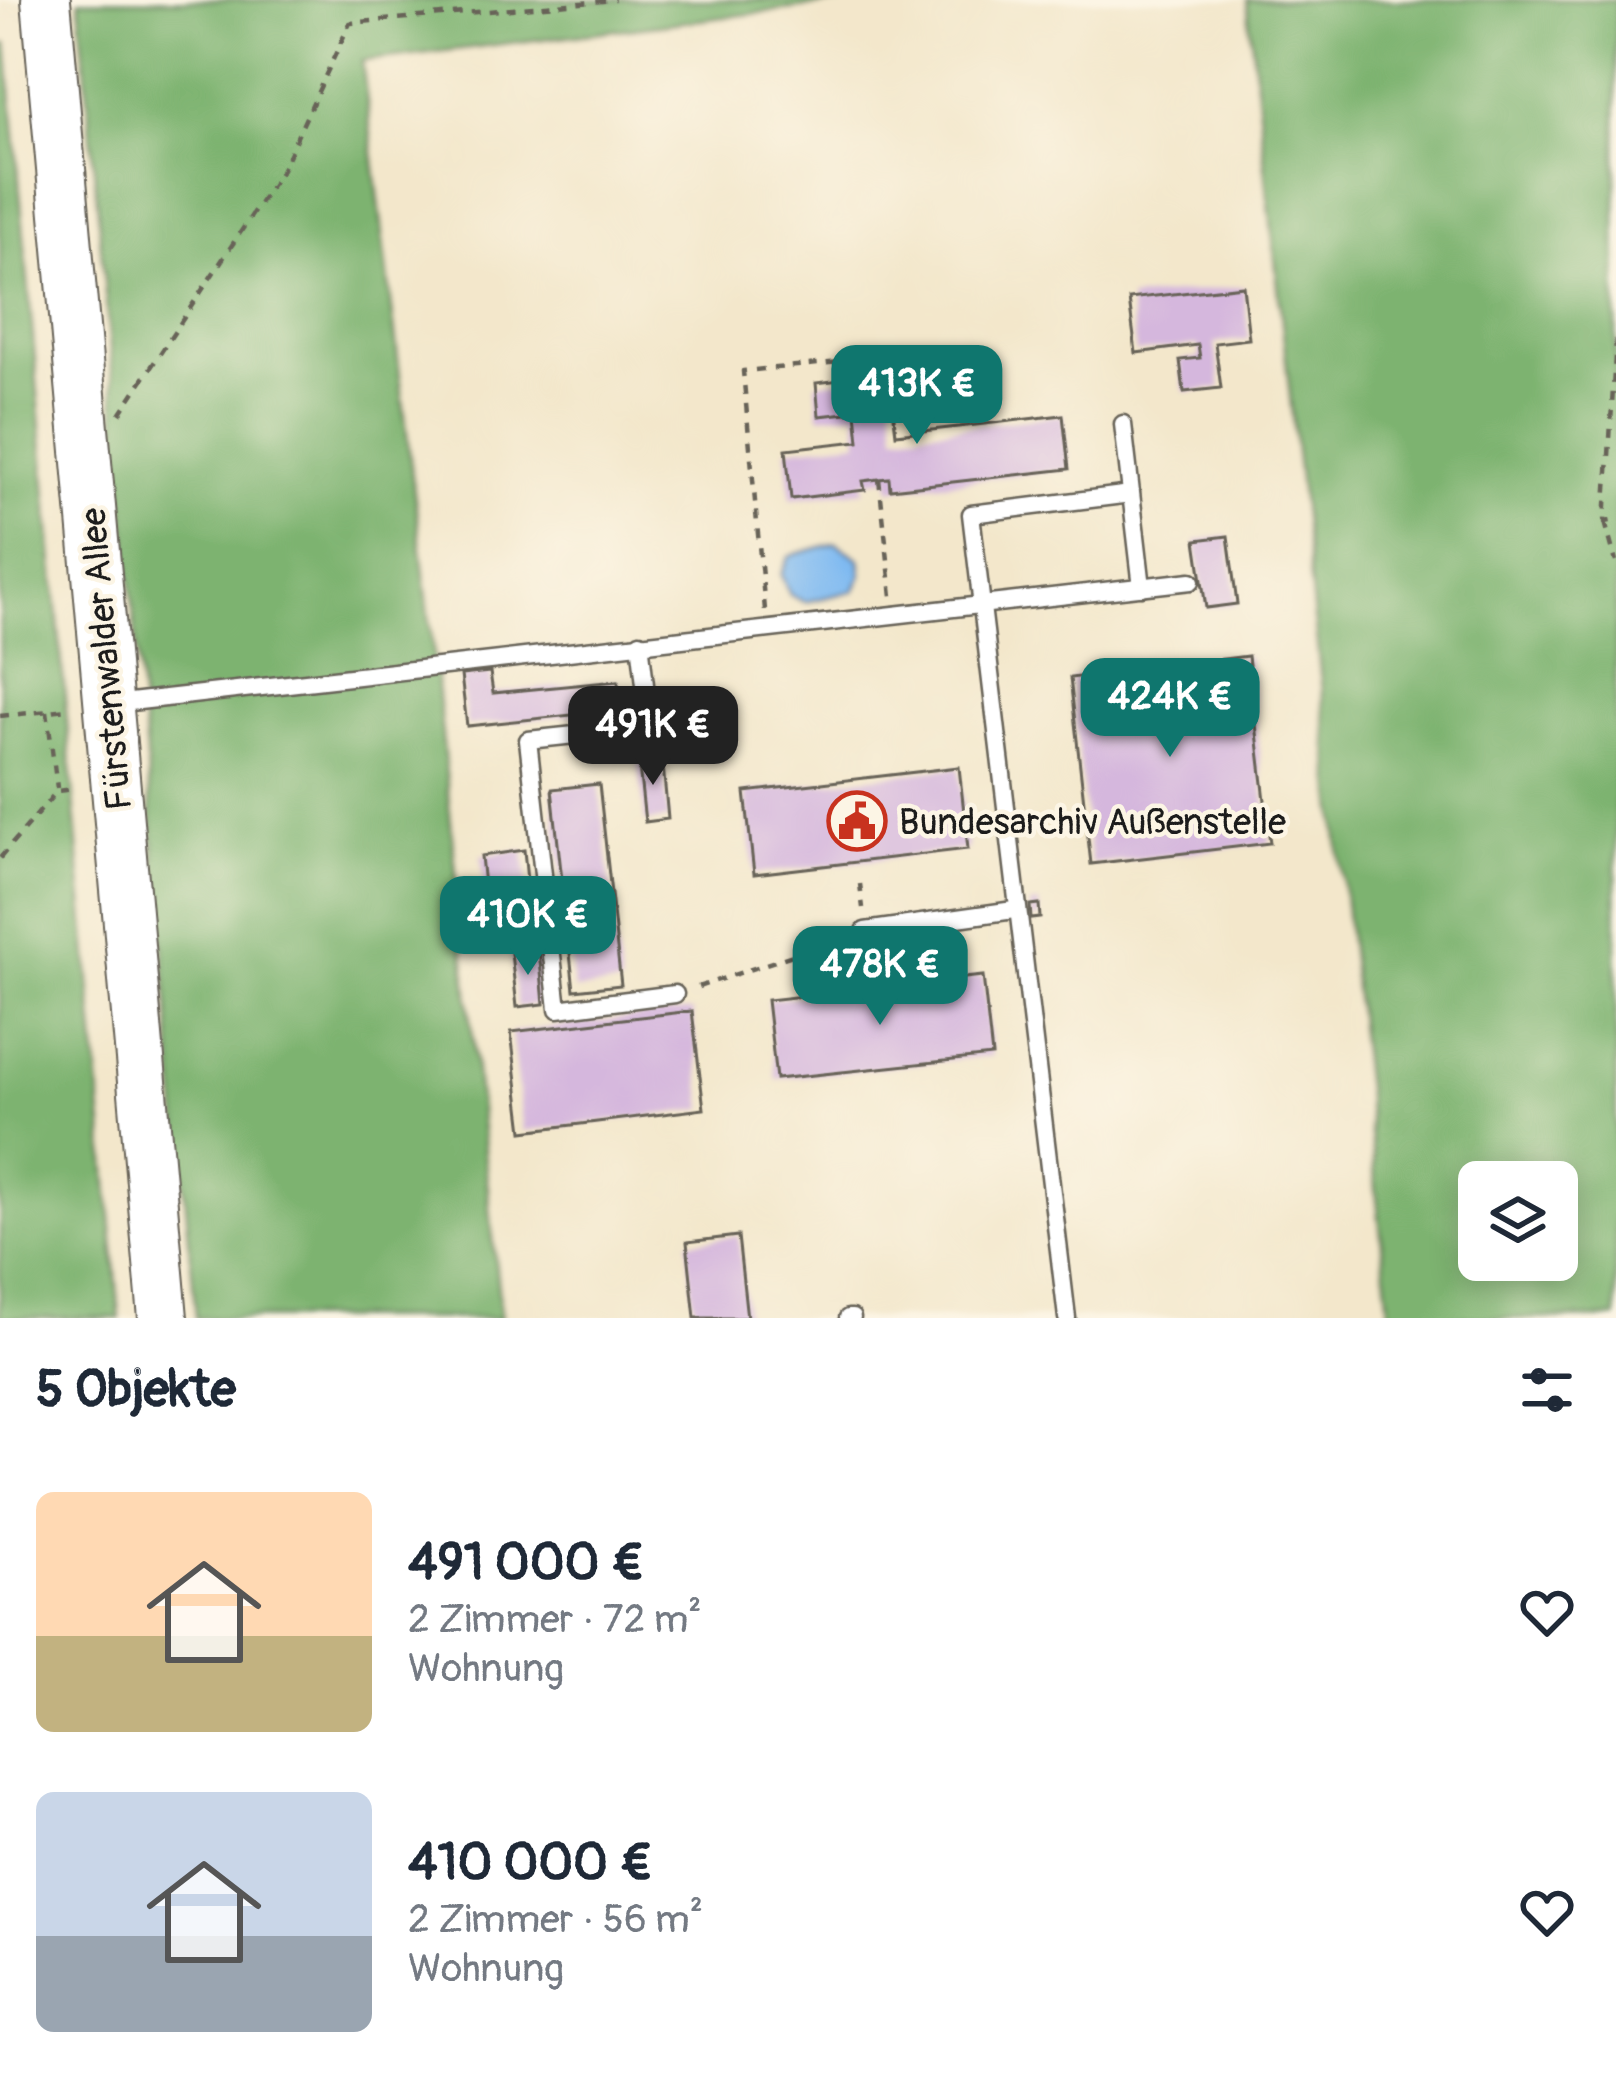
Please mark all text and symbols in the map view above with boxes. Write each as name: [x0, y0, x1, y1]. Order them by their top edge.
pin: 413K €: [819, 345, 1015, 447]
text: 413K €: [858, 359, 976, 408]
street label: Fürstenwalder Allee: [71, 506, 142, 812]
pin: 424K €: [1072, 658, 1268, 760]
text: 424K €: [1108, 672, 1232, 721]
pin: 491K €: [555, 686, 751, 788]
text: 491K €: [595, 700, 711, 749]
public building icon: Bundesarchiv Außenstelle: [826, 790, 888, 852]
place label: Bundesarchiv Außenstelle: [899, 800, 1286, 845]
pin: 410K €: [430, 876, 626, 978]
text: 410K €: [467, 890, 589, 939]
pin: 478K €: [782, 926, 978, 1028]
text: 478K €: [820, 940, 940, 989]
map controls: [1458, 1161, 1578, 1281]
button: layers: [1458, 1161, 1578, 1281]
icon: filters: [1514, 1357, 1580, 1423]
text: 5 Objekte: [36, 1358, 236, 1422]
text: 491 000 €: [408, 1531, 644, 1595]
icon: home: [132, 1540, 276, 1684]
icon: heart: [1514, 1579, 1580, 1645]
text: 2 Zimmer · 72 m²: [408, 1595, 702, 1644]
text: Wohnung: [408, 1644, 564, 1693]
text: 410 000 €: [408, 1831, 653, 1895]
icon: home: [132, 1840, 276, 1984]
icon: heart: [1514, 1879, 1580, 1945]
text: 2 Zimmer · 56 m²: [408, 1895, 703, 1944]
text: Wohnung: [408, 1944, 564, 1993]

